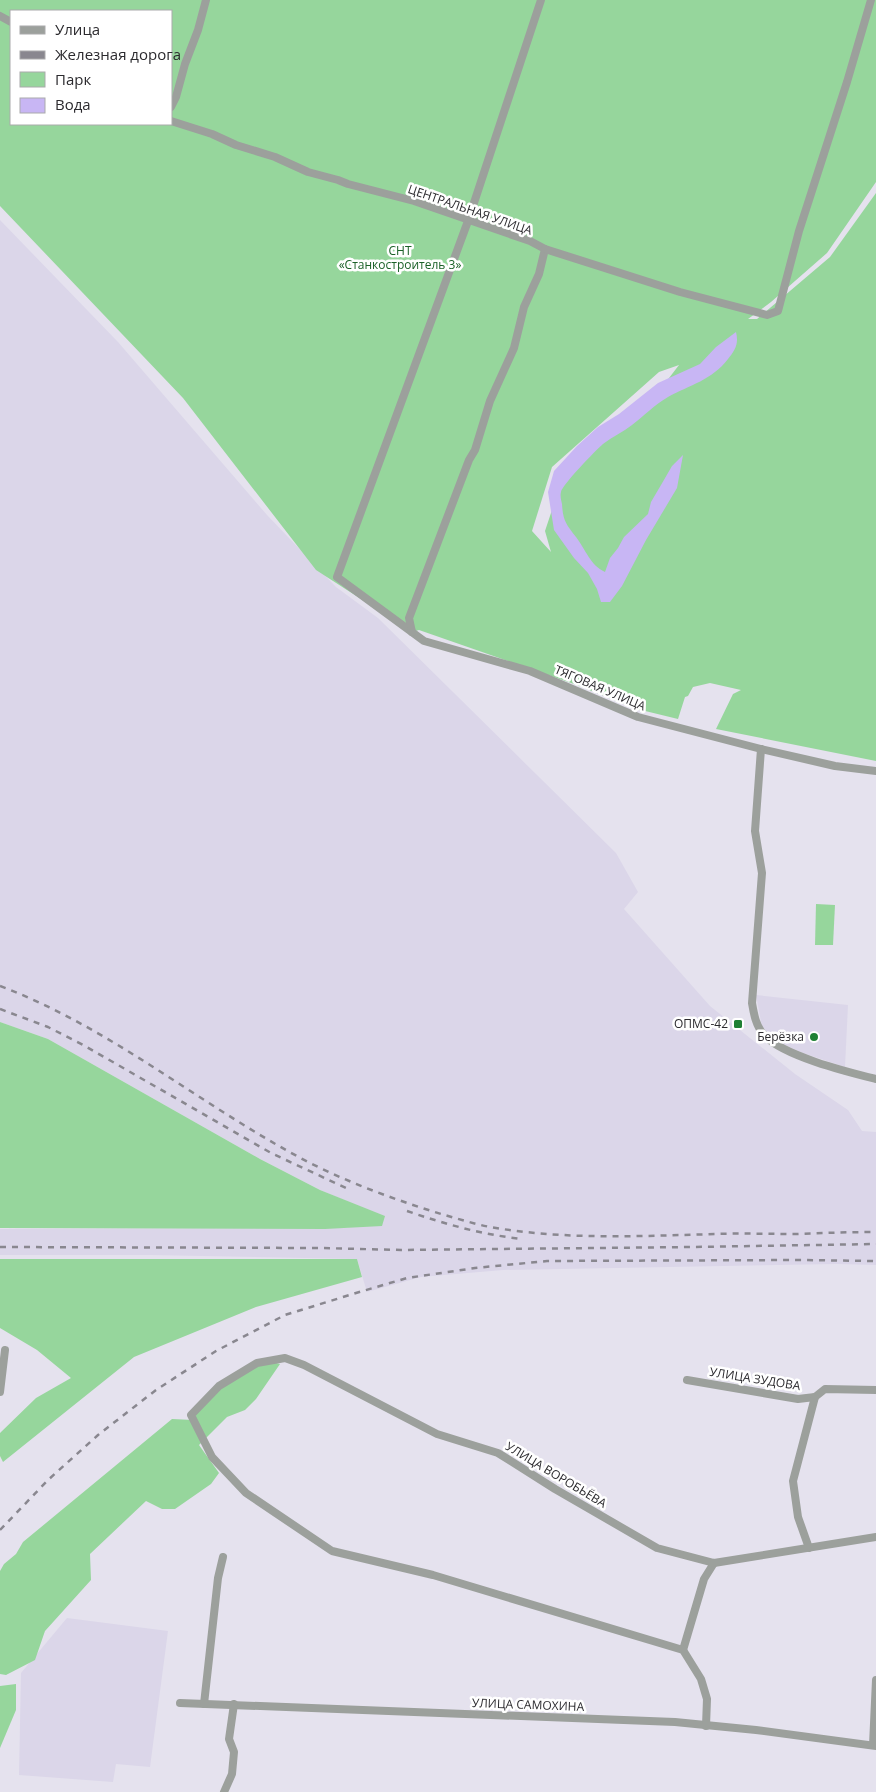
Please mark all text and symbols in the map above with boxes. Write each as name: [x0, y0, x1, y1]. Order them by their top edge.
legend: [10, 10, 172, 125]
text: Улица: [55, 19, 100, 39]
text: Железная дорога: [55, 44, 181, 64]
text: Парк: [55, 69, 91, 89]
text: Вода: [55, 94, 91, 114]
street label: ЦЕНТРАЛЬНАЯ УЛИЦА: [406, 180, 535, 239]
park label: СНТ «Станкостроитель 3»: [339, 242, 461, 273]
street label: ТЯГОВАЯ УЛИЦА: [552, 661, 649, 715]
place label: ОПМС-42: [674, 1015, 728, 1032]
marker: ОПМС-42: [732, 1018, 744, 1030]
place label: Берёзка: [757, 1028, 804, 1045]
marker: Берёзка: [808, 1031, 820, 1043]
street label: УЛИЦА ЗУДОВА: [708, 1363, 802, 1394]
street label: УЛИЦА ВОРОБЬЁВА: [503, 1438, 610, 1512]
street label: УЛИЦА САМОХИНА: [472, 1694, 585, 1715]

